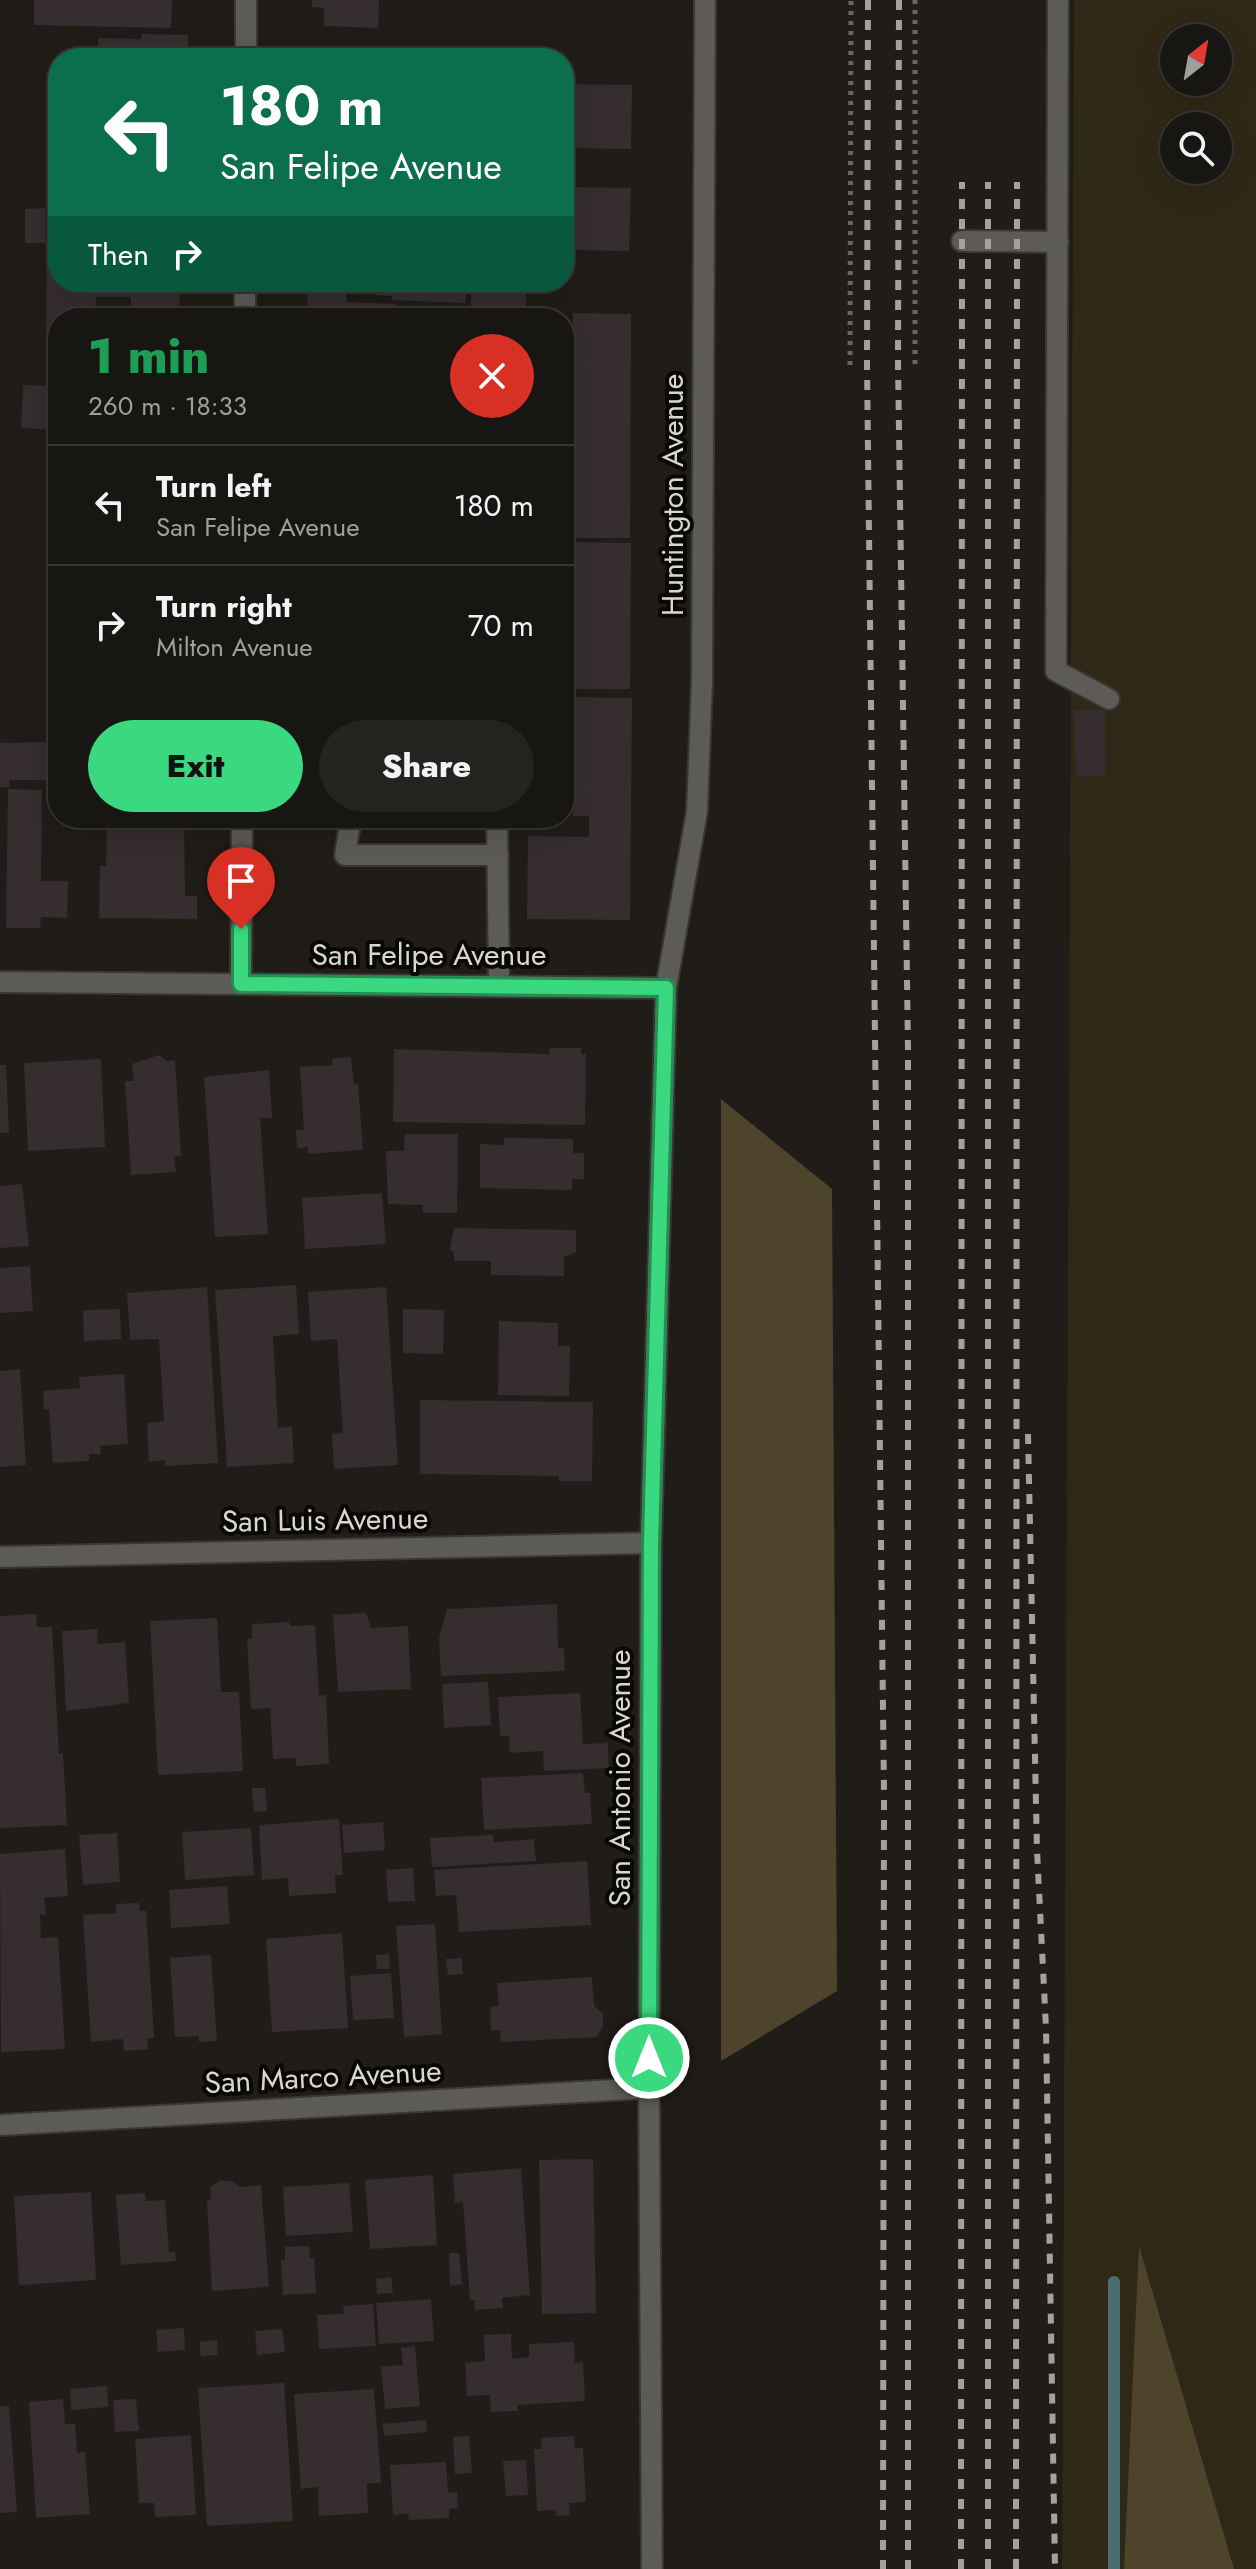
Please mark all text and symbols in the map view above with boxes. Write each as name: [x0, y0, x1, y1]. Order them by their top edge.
north arrow: [1160, 24, 1232, 96]
map controls: [1160, 24, 1232, 184]
text: 180 m: [220, 65, 383, 146]
icon: left: [88, 80, 192, 184]
button: search: [1160, 112, 1232, 184]
text: San Felipe Avenue: [220, 140, 502, 192]
icon: right: [165, 232, 209, 276]
text: Then: [88, 233, 149, 276]
text: 1 min: [88, 322, 209, 391]
button: close: [450, 334, 534, 418]
street label: Huntington Avenue: [651, 374, 694, 616]
text: 260 m · 18:33: [88, 387, 247, 425]
text: Turn left: [156, 465, 271, 508]
icon: left: [88, 483, 132, 527]
text: 180 m: [454, 484, 534, 527]
text: San Felipe Avenue: [156, 508, 360, 546]
text: Turn right: [156, 585, 292, 628]
icon: right: [88, 603, 132, 647]
text: 70 m: [468, 604, 534, 647]
text: Milton Avenue: [156, 628, 313, 666]
button: Exit: [88, 720, 303, 812]
button: Share: [319, 720, 534, 812]
pin: [207, 847, 275, 929]
icon: arrive: [219, 859, 263, 903]
street label: San Felipe Avenue: [312, 933, 546, 976]
street label: San Luis Avenue: [221, 1496, 429, 1543]
street label: San Antonio Avenue: [598, 1649, 641, 1907]
position arrow: [607, 2016, 691, 2100]
street label: San Marco Avenue: [203, 2049, 443, 2104]

